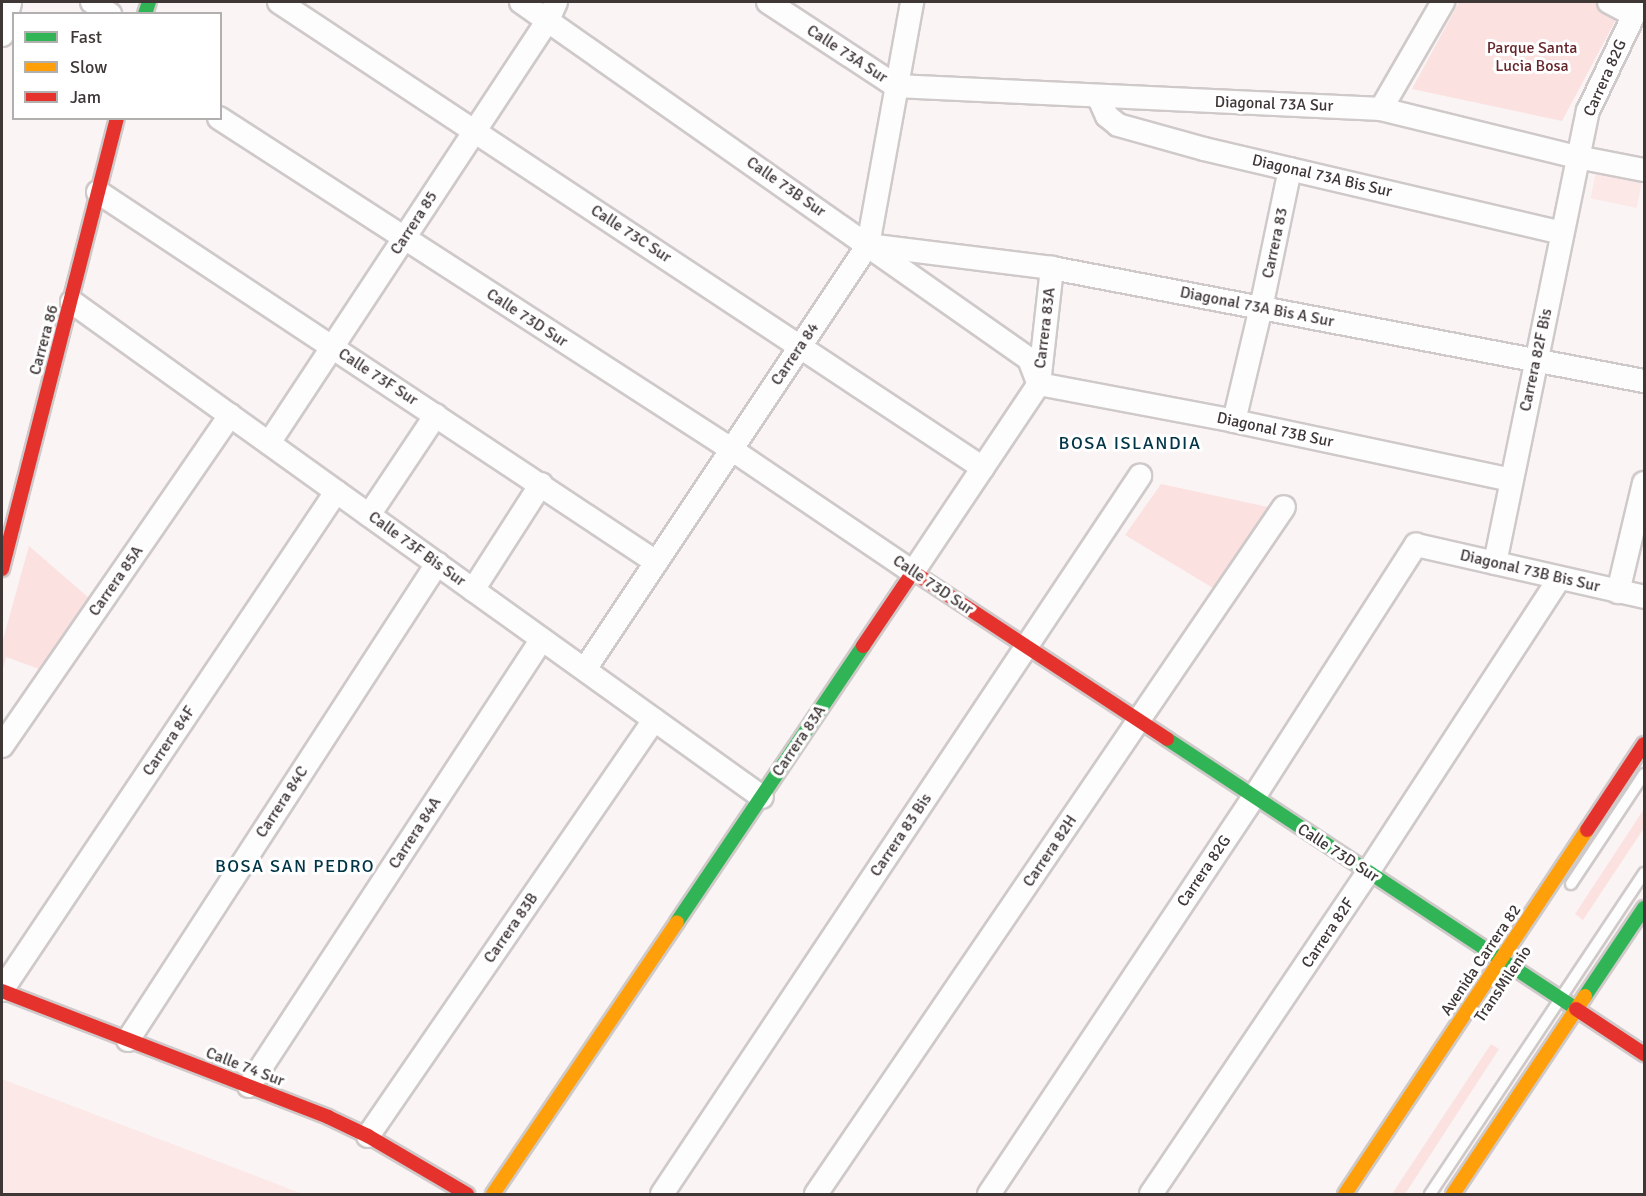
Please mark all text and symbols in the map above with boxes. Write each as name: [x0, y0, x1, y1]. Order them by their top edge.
legend: [12, 12, 222, 120]
street label: Calle 73A Sur: [803, 21, 891, 87]
text: Fast: [70, 26, 102, 48]
street label: Carrera 82G: [1580, 37, 1630, 119]
park label: Parque Santa Lucia Bosa: [1487, 38, 1577, 76]
text: Slow: [70, 56, 107, 78]
text: Jam: [70, 86, 101, 108]
street label: Diagonal 73A Sur: [1214, 92, 1334, 116]
street label: Diagonal 73A Bis Sur: [1250, 151, 1394, 201]
street label: Calle 73B Sur: [743, 153, 829, 221]
street label: Carrera 85: [386, 188, 442, 258]
street label: Calle 73C Sur: [587, 201, 675, 267]
street label: Carrera 83: [1258, 206, 1292, 280]
street label: Diagonal 73A Bis A Sur: [1178, 283, 1336, 331]
street label: Calle 73D Sur: [483, 285, 571, 351]
street label: Carrera 83A: [1030, 286, 1060, 370]
street label: Carrera 86: [25, 303, 63, 377]
street label: Carrera 82F Bis: [1516, 307, 1556, 413]
street label: Carrera 84: [767, 319, 823, 389]
street label: Calle 73F Sur: [335, 344, 421, 410]
street label: Diagonal 73B Sur: [1215, 408, 1335, 452]
district label: BOSA ISLANDIA: [1059, 432, 1201, 454]
street label: Calle 73F Bis Sur: [365, 507, 469, 591]
street label: Carrera 85A: [85, 542, 147, 620]
street label: Diagonal 73B Bis Sur: [1458, 546, 1602, 596]
street label: Calle 73D Sur: [889, 551, 977, 619]
street label: Carrera 84F: [139, 702, 199, 780]
street label: Carrera 83A: [768, 702, 830, 780]
street label: Carrera 84C: [252, 763, 312, 841]
street label: Carrera 83 Bis: [866, 790, 936, 880]
street label: Carrera 84A: [385, 794, 445, 872]
street label: Carrera 82H: [1019, 811, 1081, 891]
street label: Calle 73D Sur: [1294, 820, 1382, 886]
street label: Carrera 82G: [1173, 832, 1235, 910]
district label: BOSA SAN PEDRO: [215, 855, 375, 877]
street label: Carrera 83B: [480, 889, 542, 967]
street label: Carrera 82F: [1298, 894, 1358, 972]
street label: Avenida Carrera 82: [1437, 901, 1525, 1019]
street label: TransMilenio: [1470, 942, 1536, 1026]
street label: Calle 74 Sur: [203, 1043, 287, 1091]

